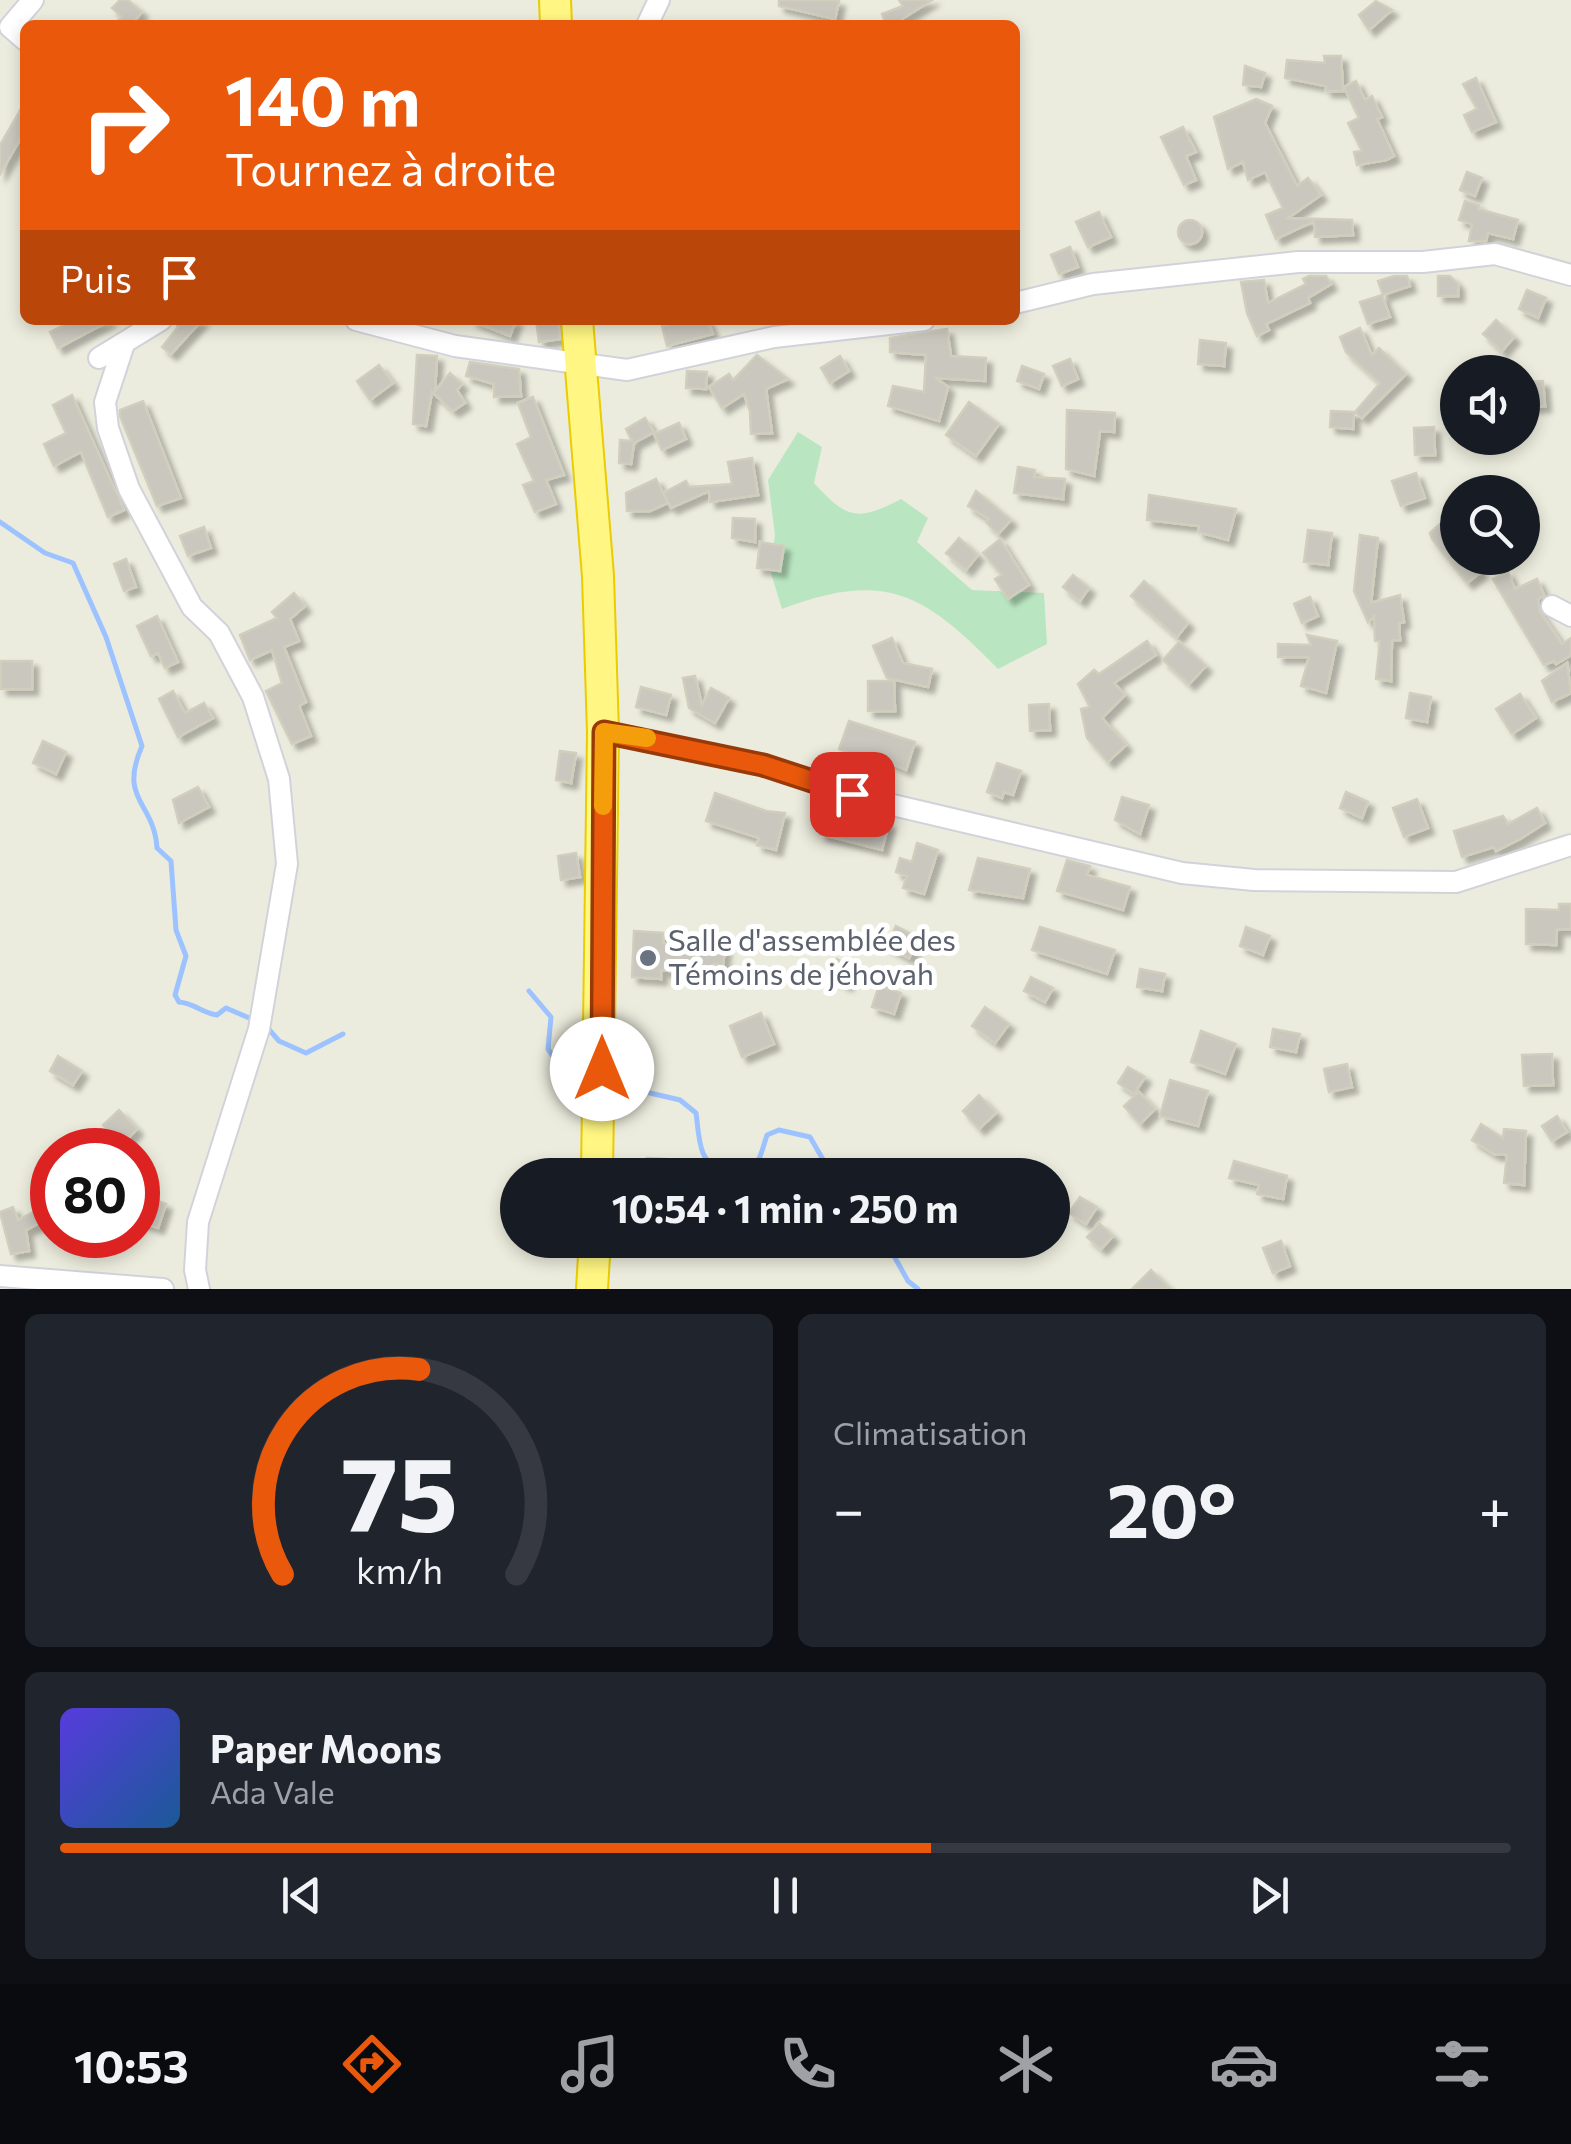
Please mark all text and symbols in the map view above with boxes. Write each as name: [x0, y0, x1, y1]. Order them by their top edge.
text: 140 m: [225, 55, 421, 140]
icon: right: [60, 60, 190, 190]
text: Tournez à droite: [225, 140, 556, 195]
icon: arrive: [152, 250, 207, 305]
text: Puis: [60, 254, 132, 301]
map controls: [1440, 355, 1540, 575]
button: sound: [1440, 355, 1540, 455]
button: search: [1440, 475, 1540, 575]
pin: [810, 752, 895, 837]
icon: arrive: [825, 767, 880, 822]
place label: Salle d'assemblée des Témoins de jéhovah: [668, 920, 956, 991]
marker: Salle d'assemblée des Témoins de jéhovah: [637, 947, 659, 969]
position arrow: [550, 1017, 654, 1121]
speed limit sign: 80: [30, 1128, 160, 1258]
text: 10:54 · 1 min · 250 m: [612, 1184, 958, 1231]
text: Climatisation: [833, 1412, 1027, 1452]
text: 75: [340, 1426, 458, 1553]
text: 20°: [1107, 1462, 1236, 1553]
text: −: [833, 1474, 864, 1541]
text: +: [1479, 1474, 1511, 1541]
text: km/h: [356, 1548, 442, 1591]
text: Paper Moons: [210, 1724, 442, 1771]
text: Ada Vale: [210, 1771, 335, 1811]
icon: previous: [274, 1868, 329, 1923]
icon: pause: [758, 1868, 813, 1923]
icon: next: [1242, 1868, 1297, 1923]
icon: directions: [337, 2029, 407, 2099]
icon: music: [555, 2029, 625, 2099]
icon: phone: [773, 2029, 843, 2099]
icon: climate: [991, 2029, 1061, 2099]
icon: car: [1209, 2029, 1279, 2099]
icon: filters: [1427, 2029, 1497, 2099]
text: 10:53: [74, 2037, 189, 2092]

